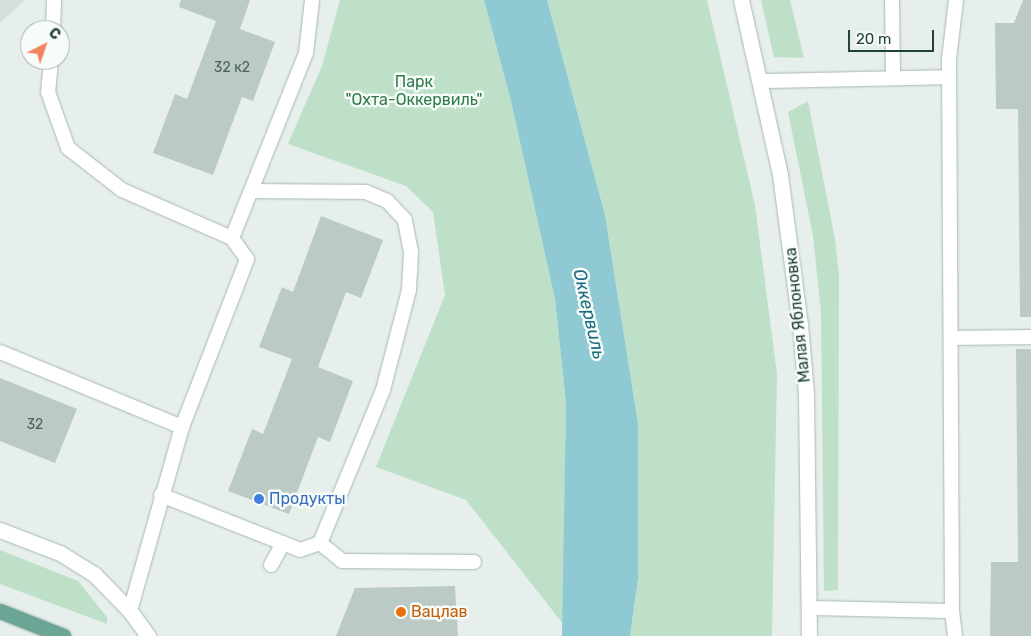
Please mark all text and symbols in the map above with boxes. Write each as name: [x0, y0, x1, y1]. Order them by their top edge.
north arrow: [20, 20, 70, 70]
scale bar: [851, 20, 937, 52]
text: С: [45, 24, 64, 44]
text: 20 m: [856, 30, 891, 48]
house number: 32 к2: [214, 60, 250, 76]
park label: Парк "Охта-Оккервиль": [345, 72, 483, 110]
street label: Малая Яблоновка: [781, 246, 815, 384]
water label: Оккервиль: [568, 267, 610, 361]
house number: 32: [27, 417, 43, 433]
place label: Продукты: [269, 489, 346, 509]
marker: Продукты: [253, 493, 265, 505]
place label: Вацлав: [411, 602, 467, 622]
marker: Вацлав: [395, 606, 407, 618]

